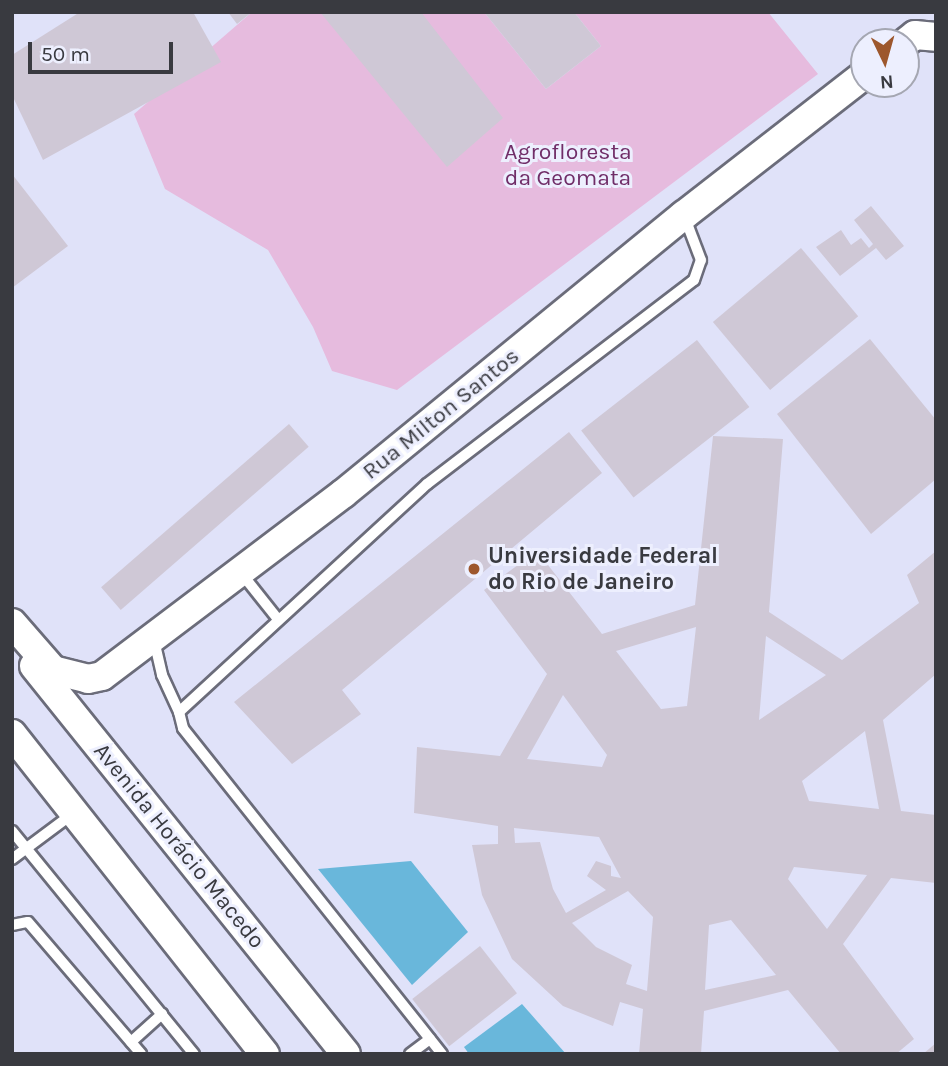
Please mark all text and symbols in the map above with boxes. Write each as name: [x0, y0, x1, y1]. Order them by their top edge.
scale bar: [32, 28, 177, 72]
north arrow: [850, 28, 920, 98]
text: 50 m: [41, 42, 90, 66]
text: N: [879, 70, 894, 93]
park label: Agrofloresta da Geomata: [504, 138, 632, 192]
street label: Rua Milton Santos: [357, 342, 525, 486]
place label: Universidade Federal do Rio de Janeiro: [488, 542, 718, 596]
marker: Universidade Federal do Rio de Janeiro: [466, 561, 482, 577]
street label: Avenida Horácio Macedo: [88, 738, 270, 954]

